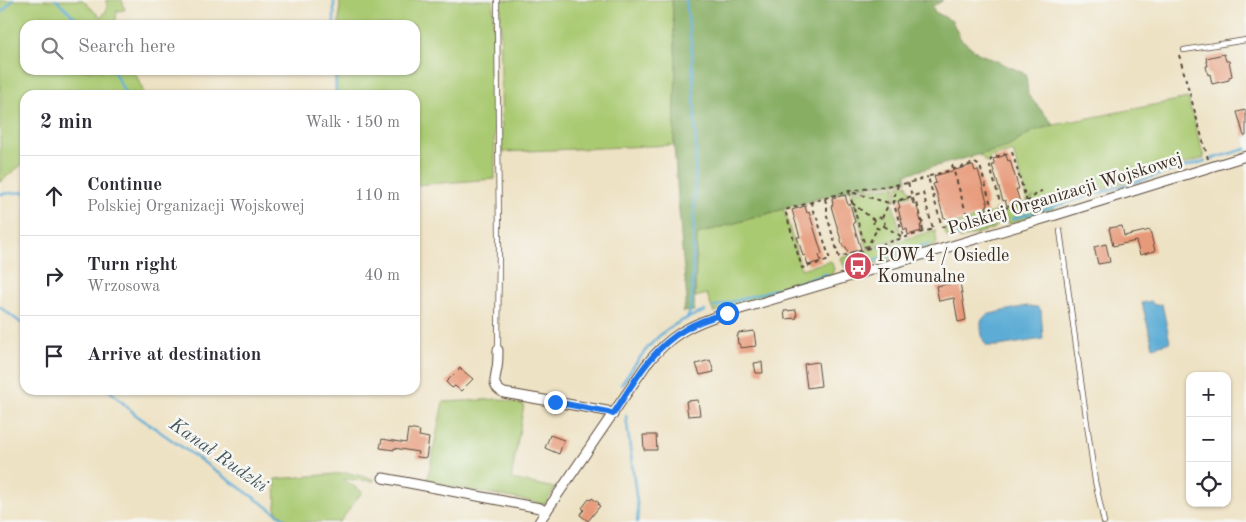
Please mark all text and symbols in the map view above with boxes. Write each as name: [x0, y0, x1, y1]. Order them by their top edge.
search box: [20, 20, 420, 75]
icon: search: [38, 34, 66, 62]
text: Search here: [78, 38, 175, 57]
text: 2 min: [40, 112, 93, 133]
text: Walk · 150 m: [305, 115, 400, 131]
street label: Polskiej Organizacji Wojskowej: [945, 150, 1185, 238]
text: Continue: [87, 176, 162, 195]
icon: ahead: [40, 182, 68, 210]
text: 110 m: [355, 188, 400, 204]
text: Polskiej Organizacji Wojskowej: [87, 199, 305, 215]
place label: POW 4 / Osiedle Komunalne: [877, 247, 1009, 286]
bus stop icon: POW 4 / Osiedle Komunalne: [843, 251, 873, 281]
text: Turn right: [87, 256, 177, 275]
icon: right: [40, 262, 68, 290]
text: 40 m: [364, 268, 400, 284]
text: Wrzosowa: [87, 279, 160, 295]
route start: [716, 302, 739, 325]
icon: arrive: [40, 342, 68, 370]
text: Arrive at destination: [87, 346, 261, 365]
map controls: [1186, 372, 1231, 507]
button: +: [1186, 372, 1231, 417]
route end: [544, 391, 567, 414]
water label: Kanał Rudzki: [165, 415, 271, 497]
button: −: [1186, 417, 1231, 462]
button: locate: [1186, 462, 1231, 507]

